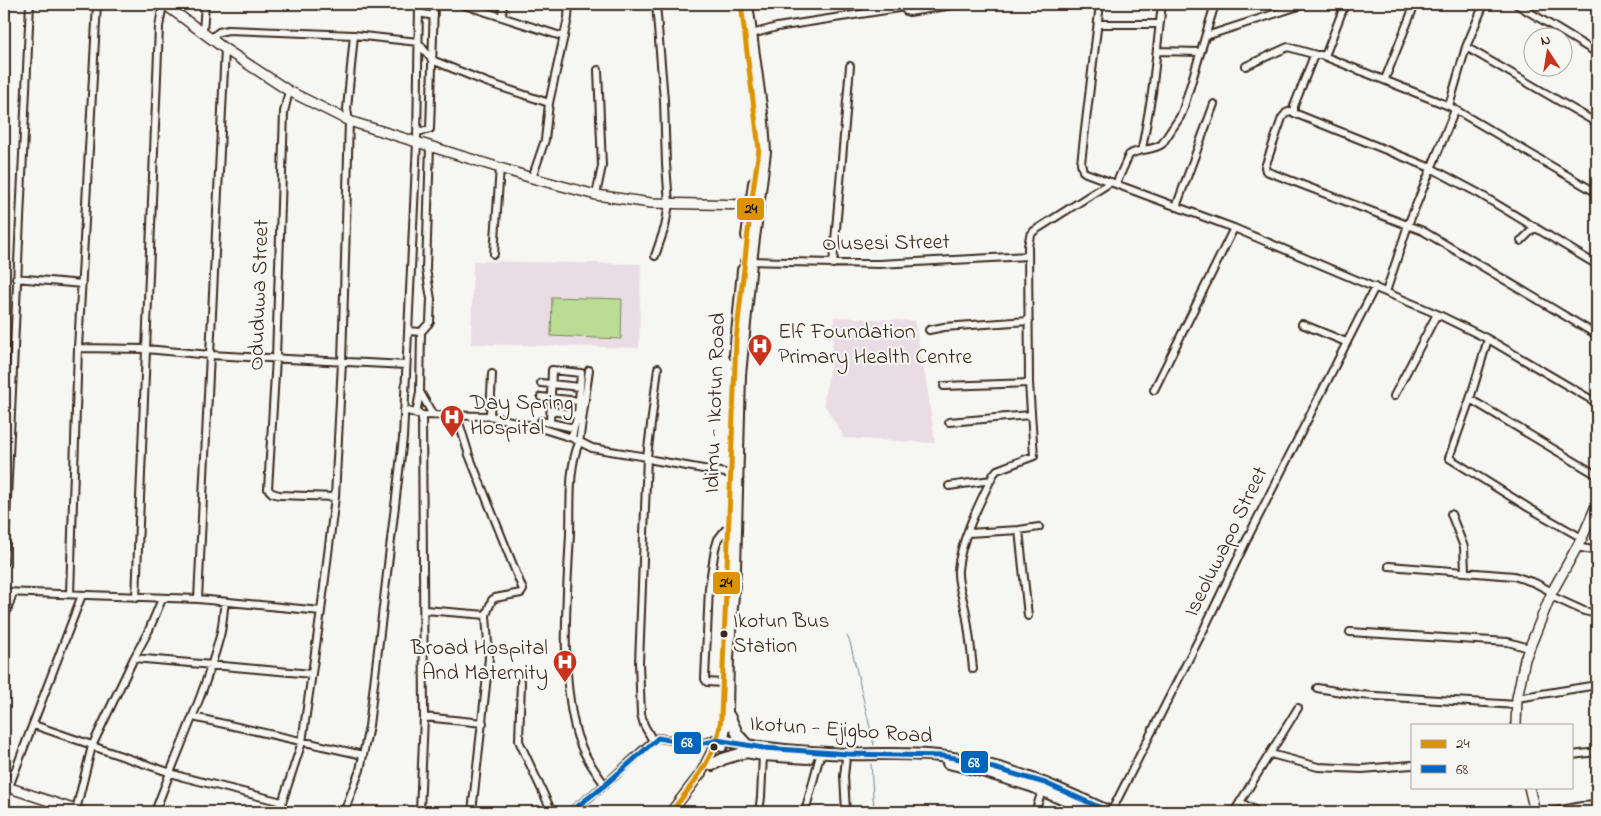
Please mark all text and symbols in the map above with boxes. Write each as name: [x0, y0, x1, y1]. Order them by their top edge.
north arrow: [1524, 28, 1574, 78]
text: N: [1539, 29, 1552, 52]
line badge: 24: [736, 197, 765, 221]
text: 24: [744, 199, 758, 220]
street label: Oduduwa Street: [241, 218, 279, 371]
street label: Olusesi Street: [822, 227, 951, 261]
street label: Idimu - Ikotun Road: [697, 312, 735, 494]
place label: Elf Foundation Primary Health Centre: [778, 317, 972, 375]
hospital icon: Elf Foundation Primary Health Centre: [747, 333, 773, 367]
place label: Day Spring Hospital: [469, 388, 573, 445]
hospital icon: Day Spring Hospital: [439, 404, 465, 438]
street label: Iseoluwapo Street: [1177, 461, 1278, 623]
line badge: 24: [712, 571, 741, 595]
text: 24: [719, 573, 733, 594]
place label: Ikotun Bus Station: [733, 607, 829, 662]
marker: Ikotun Bus Station: [719, 629, 729, 639]
place label: Broad Hospital And Maternity: [410, 633, 548, 691]
hospital icon: Broad Hospital And Maternity: [552, 649, 578, 683]
street label: Ikotun - Ejigbo Road: [748, 709, 934, 754]
legend: [1411, 724, 1574, 788]
line badge: 68: [673, 731, 702, 755]
text: 68: [680, 733, 693, 754]
text: 24: [1456, 733, 1470, 755]
unlabelled marker: [709, 742, 719, 752]
line badge: 68: [960, 750, 989, 774]
text: 68: [967, 753, 980, 774]
text: 68: [1456, 759, 1469, 781]

